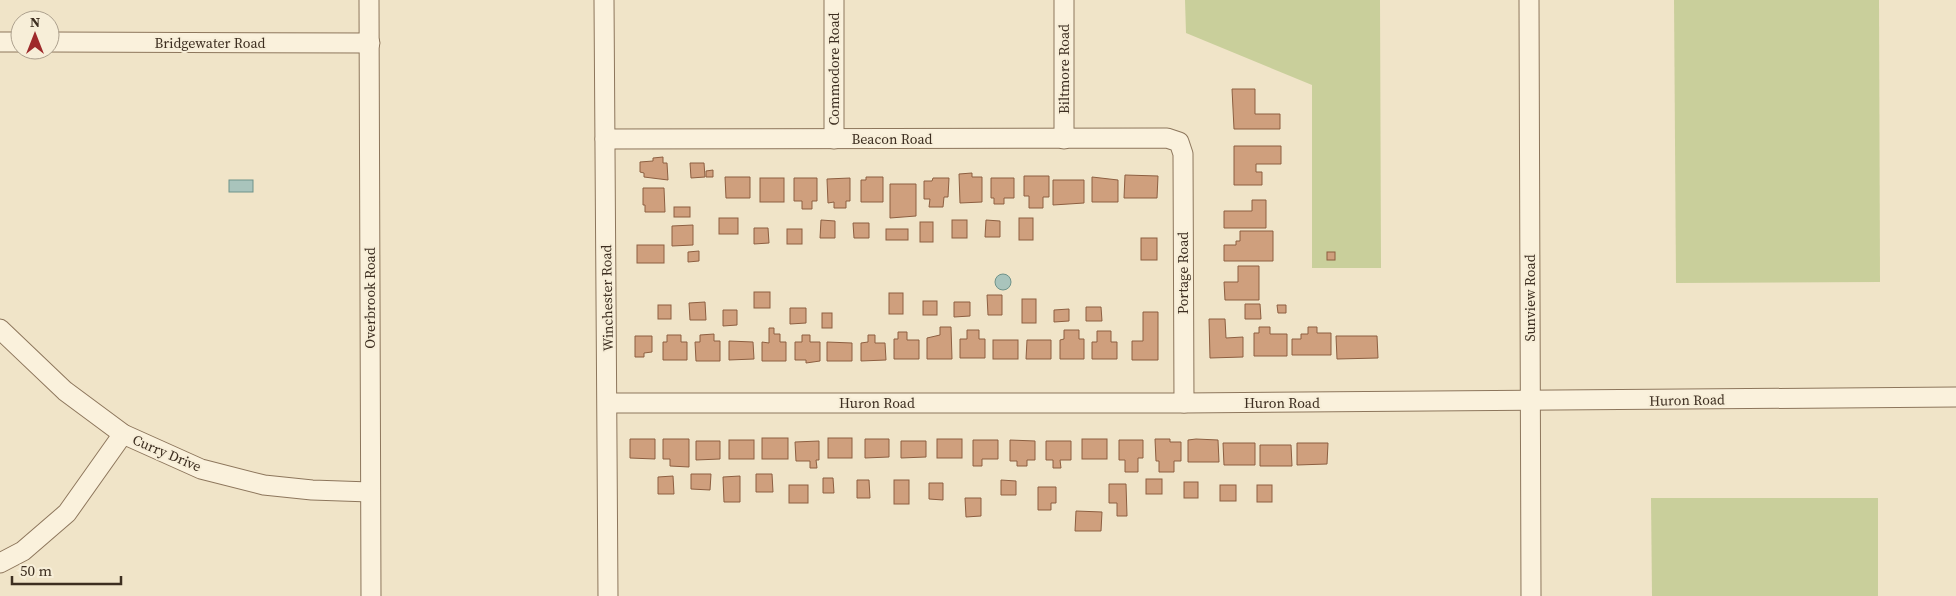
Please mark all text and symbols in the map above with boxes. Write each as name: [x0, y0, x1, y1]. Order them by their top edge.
north arrow: [10, 10, 60, 60]
text: N: [30, 12, 40, 32]
street label: Commodore Road: [824, 12, 844, 125]
street label: Biltmore Road: [1054, 24, 1074, 114]
street label: Bridgewater Road: [154, 33, 266, 53]
street label: Beacon Road: [852, 129, 933, 149]
street label: Portage Road: [1173, 232, 1193, 314]
street label: Winchester Road: [596, 244, 618, 352]
street label: Overbrook Road: [360, 247, 380, 349]
street label: Sunview Road: [1520, 254, 1540, 342]
street label: Huron Road: [1649, 389, 1725, 411]
street label: Huron Road: [839, 393, 915, 413]
street label: Huron Road: [1244, 393, 1320, 413]
street label: Curry Drive: [129, 430, 205, 476]
scale bar: [12, 554, 121, 586]
text: 50 m: [20, 560, 52, 581]

